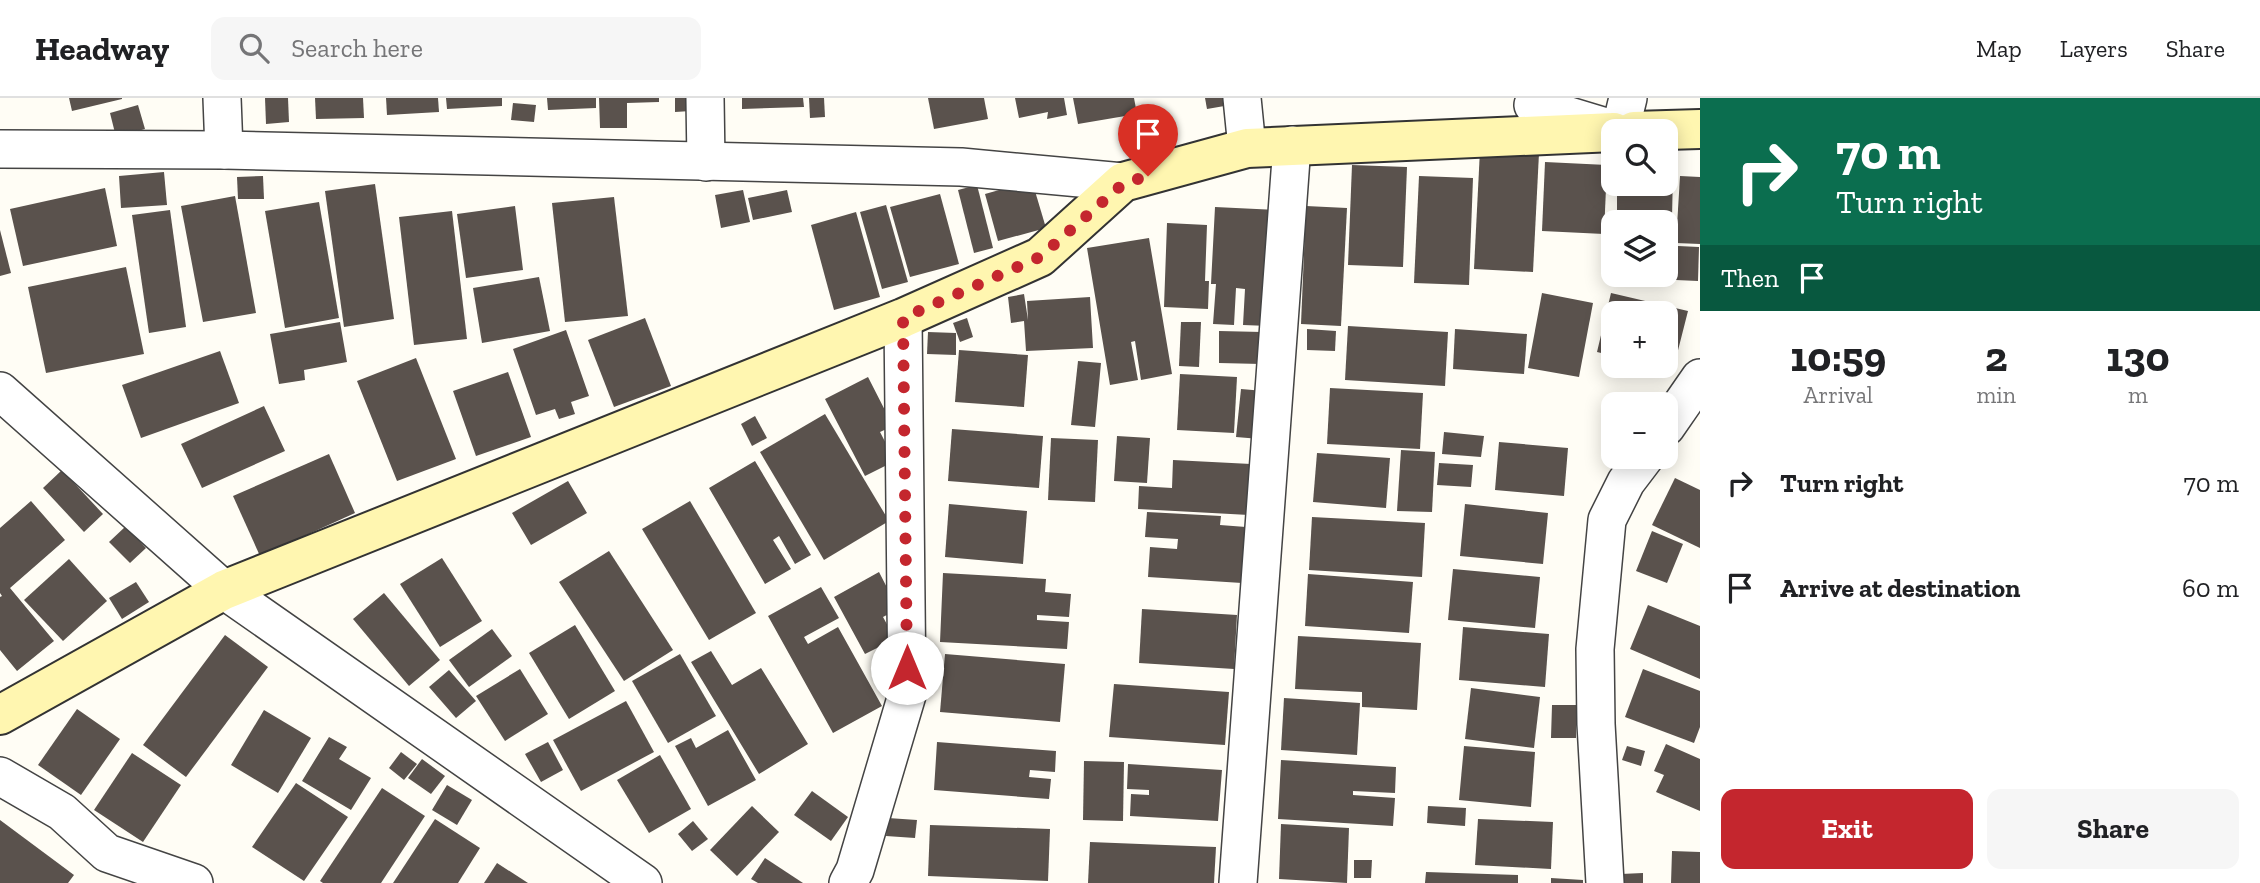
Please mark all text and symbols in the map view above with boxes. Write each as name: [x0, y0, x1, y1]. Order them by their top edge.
search box: [211, 17, 701, 80]
text: Headway: [35, 29, 169, 68]
icon: search: [235, 29, 273, 67]
text: Search here: [291, 32, 423, 64]
text: Map: [1976, 34, 2022, 63]
text: Layers: [2060, 34, 2128, 63]
text: Share: [2166, 34, 2225, 63]
pin: [1118, 104, 1178, 176]
icon: arrive: [1129, 115, 1167, 153]
map controls: [1601, 119, 1678, 469]
button: search: [1601, 119, 1678, 196]
text: 70 m: [1836, 123, 1941, 182]
icon: right: [1721, 126, 1812, 217]
text: Turn right: [1836, 183, 1983, 221]
button: layers: [1601, 210, 1678, 287]
icon: arrive: [1793, 259, 1831, 297]
text: Then: [1721, 262, 1779, 294]
button: +: [1601, 301, 1678, 378]
text: 10:59: [1790, 331, 1886, 382]
text: 2: [1985, 331, 2008, 382]
text: 130: [2106, 331, 2170, 382]
text: Arrival: [1804, 381, 1873, 409]
text: min: [1976, 381, 2016, 409]
text: m: [2128, 381, 2148, 409]
button: −: [1601, 392, 1678, 469]
icon: right: [1721, 464, 1759, 502]
text: Turn right: [1780, 467, 1903, 499]
text: 70 m: [2183, 467, 2239, 499]
icon: arrive: [1721, 569, 1759, 607]
text: Arrive at destination: [1780, 572, 2020, 604]
text: 60 m: [2182, 572, 2239, 604]
position arrow: [870, 631, 944, 705]
button: Exit: [1721, 789, 1973, 869]
button: Share: [1987, 789, 2239, 869]

